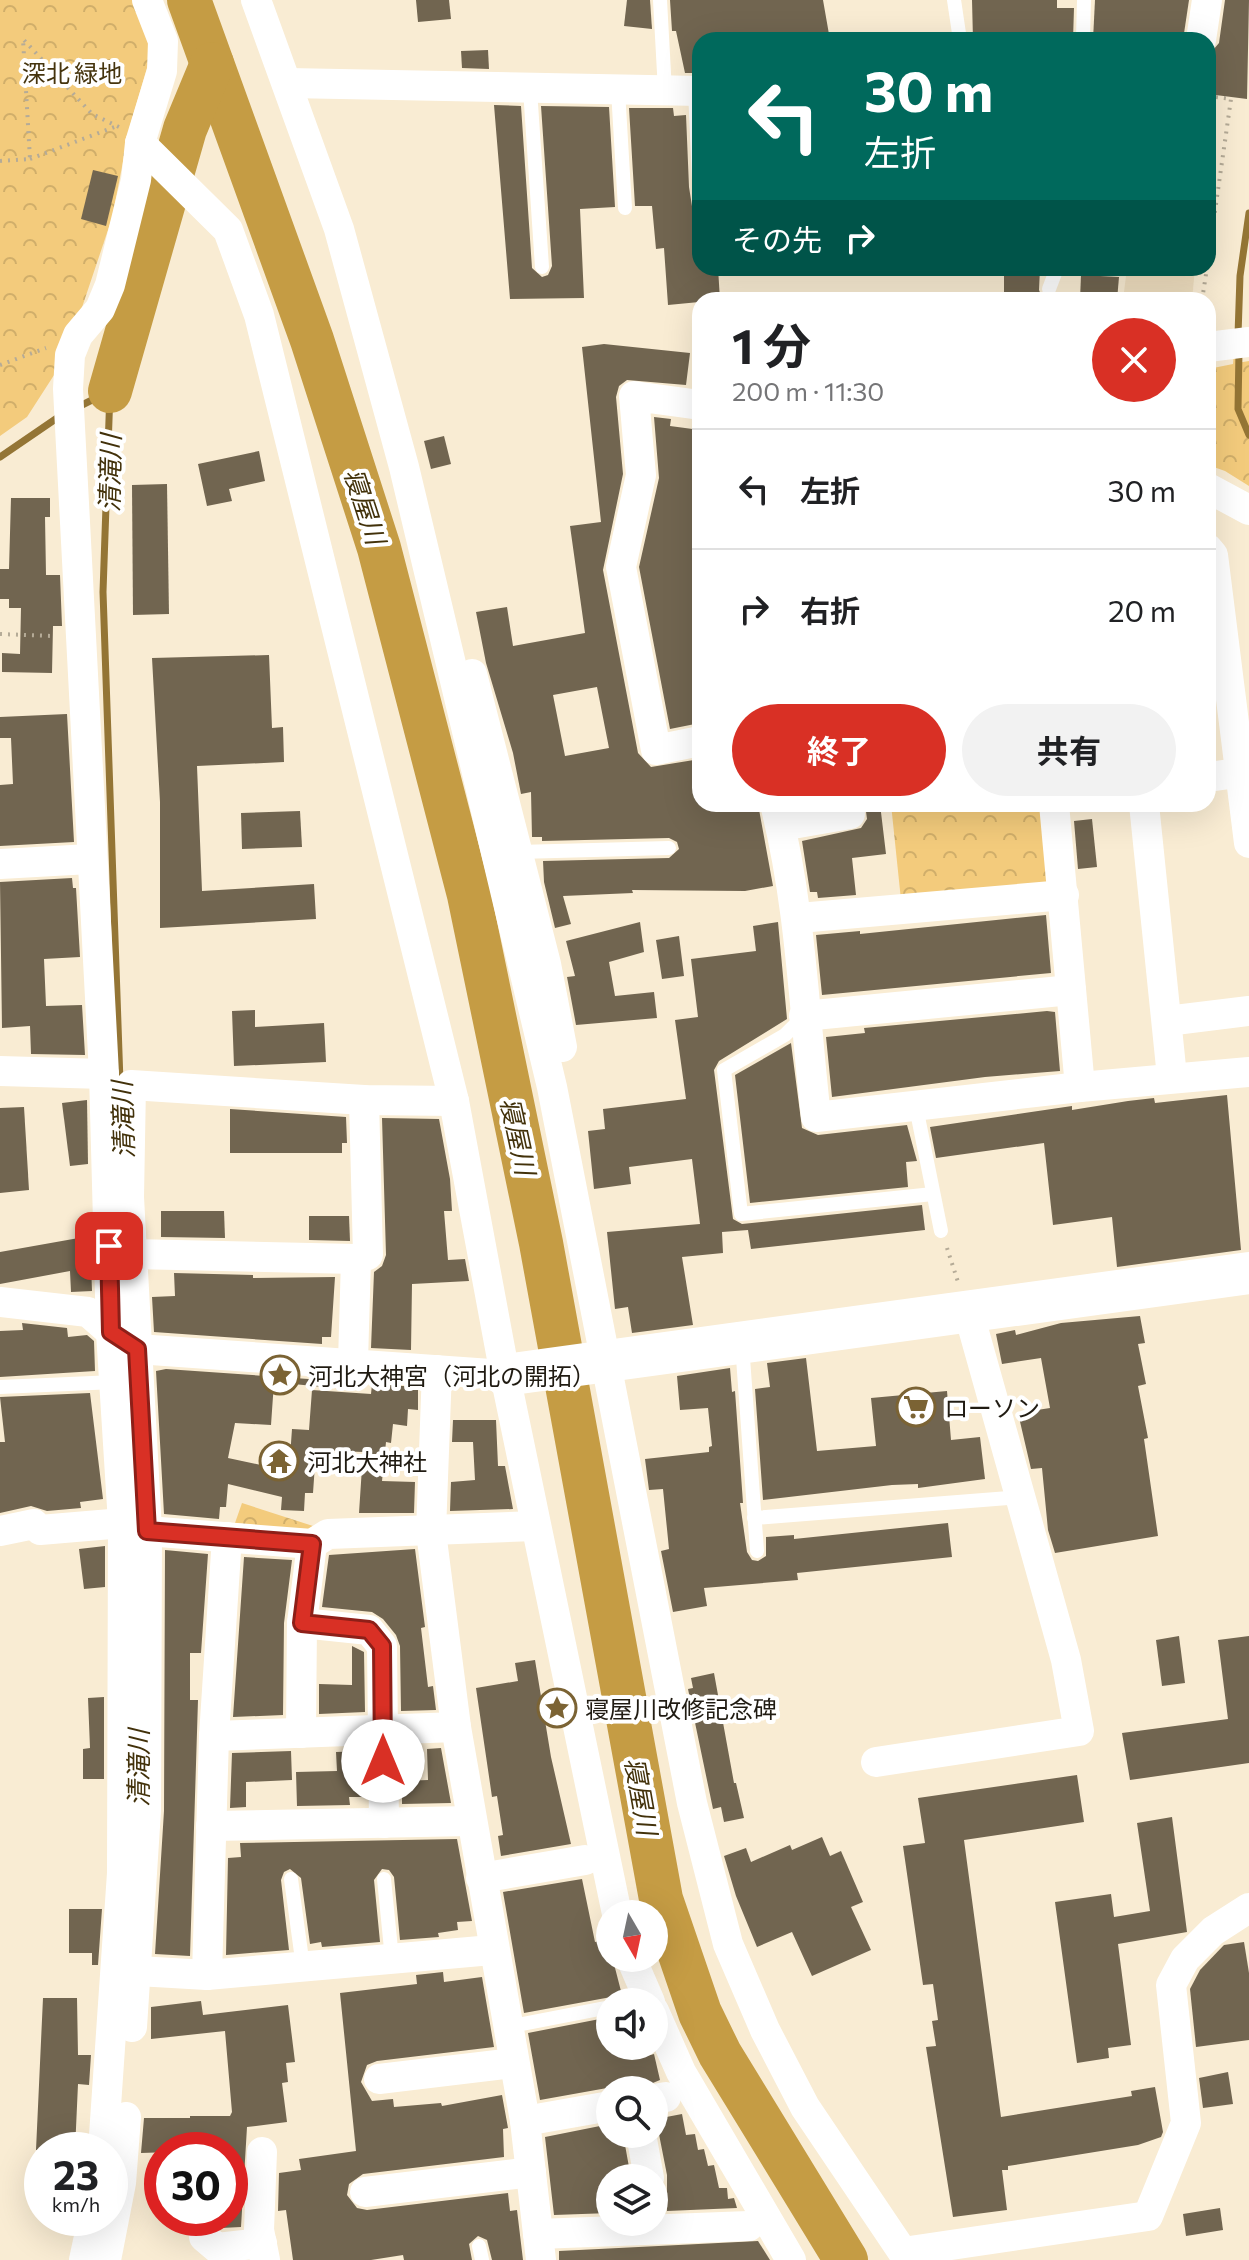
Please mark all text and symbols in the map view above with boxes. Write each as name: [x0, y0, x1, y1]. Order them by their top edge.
text: 30 m: [864, 55, 993, 124]
park label: 深北 緑地: [22, 58, 122, 87]
icon: left: [732, 64, 836, 168]
text: 左折: [864, 129, 936, 173]
icon: right: [838, 216, 882, 260]
text: その先: [732, 220, 822, 257]
text: 1 分: [732, 315, 811, 374]
button: close: [1092, 318, 1176, 402]
text: 200 m · 11:30: [732, 375, 884, 406]
water label: 清滝川: [93, 431, 125, 512]
water label: 寝屋川: [339, 464, 394, 551]
icon: left: [732, 467, 776, 511]
text: 左折: [800, 471, 860, 508]
text: 30 m: [1107, 471, 1176, 508]
icon: right: [732, 587, 776, 631]
text: 右折: [800, 591, 860, 628]
text: 20 m: [1108, 591, 1176, 628]
button: 終了: [732, 704, 946, 796]
button: 共有: [962, 704, 1176, 796]
water label: 清滝川: [105, 1077, 139, 1160]
water label: 寝屋川: [496, 1095, 543, 1180]
pin: [75, 1212, 143, 1280]
icon: arrive: [87, 1224, 131, 1268]
place icon: 河北大神宮（河北の開拓）: [259, 1354, 301, 1396]
place label: 河北大神宮（河北の開拓）: [308, 1361, 596, 1390]
supermarket icon: ローソン: [895, 1386, 937, 1428]
place label: ローソン: [944, 1393, 1040, 1422]
temple icon: 河北大神社: [258, 1440, 300, 1482]
place label: 河北大神社: [307, 1447, 427, 1476]
place icon: 寝屋川改修記念碑: [536, 1687, 578, 1729]
place label: 寝屋川改修記念碑: [585, 1694, 777, 1723]
position arrow: [341, 1719, 425, 1803]
water label: 清滝川: [122, 1726, 153, 1807]
water label: 寝屋川: [620, 1755, 665, 1840]
north arrow: [596, 1900, 668, 1972]
map controls: [596, 1900, 668, 2236]
button: sound: [596, 1988, 668, 2060]
button: search: [596, 2076, 668, 2148]
speed limit sign: 30: [144, 2132, 248, 2236]
text: 23: [53, 2149, 99, 2198]
button: layers: [596, 2164, 668, 2236]
text: km/h: [52, 2192, 100, 2216]

